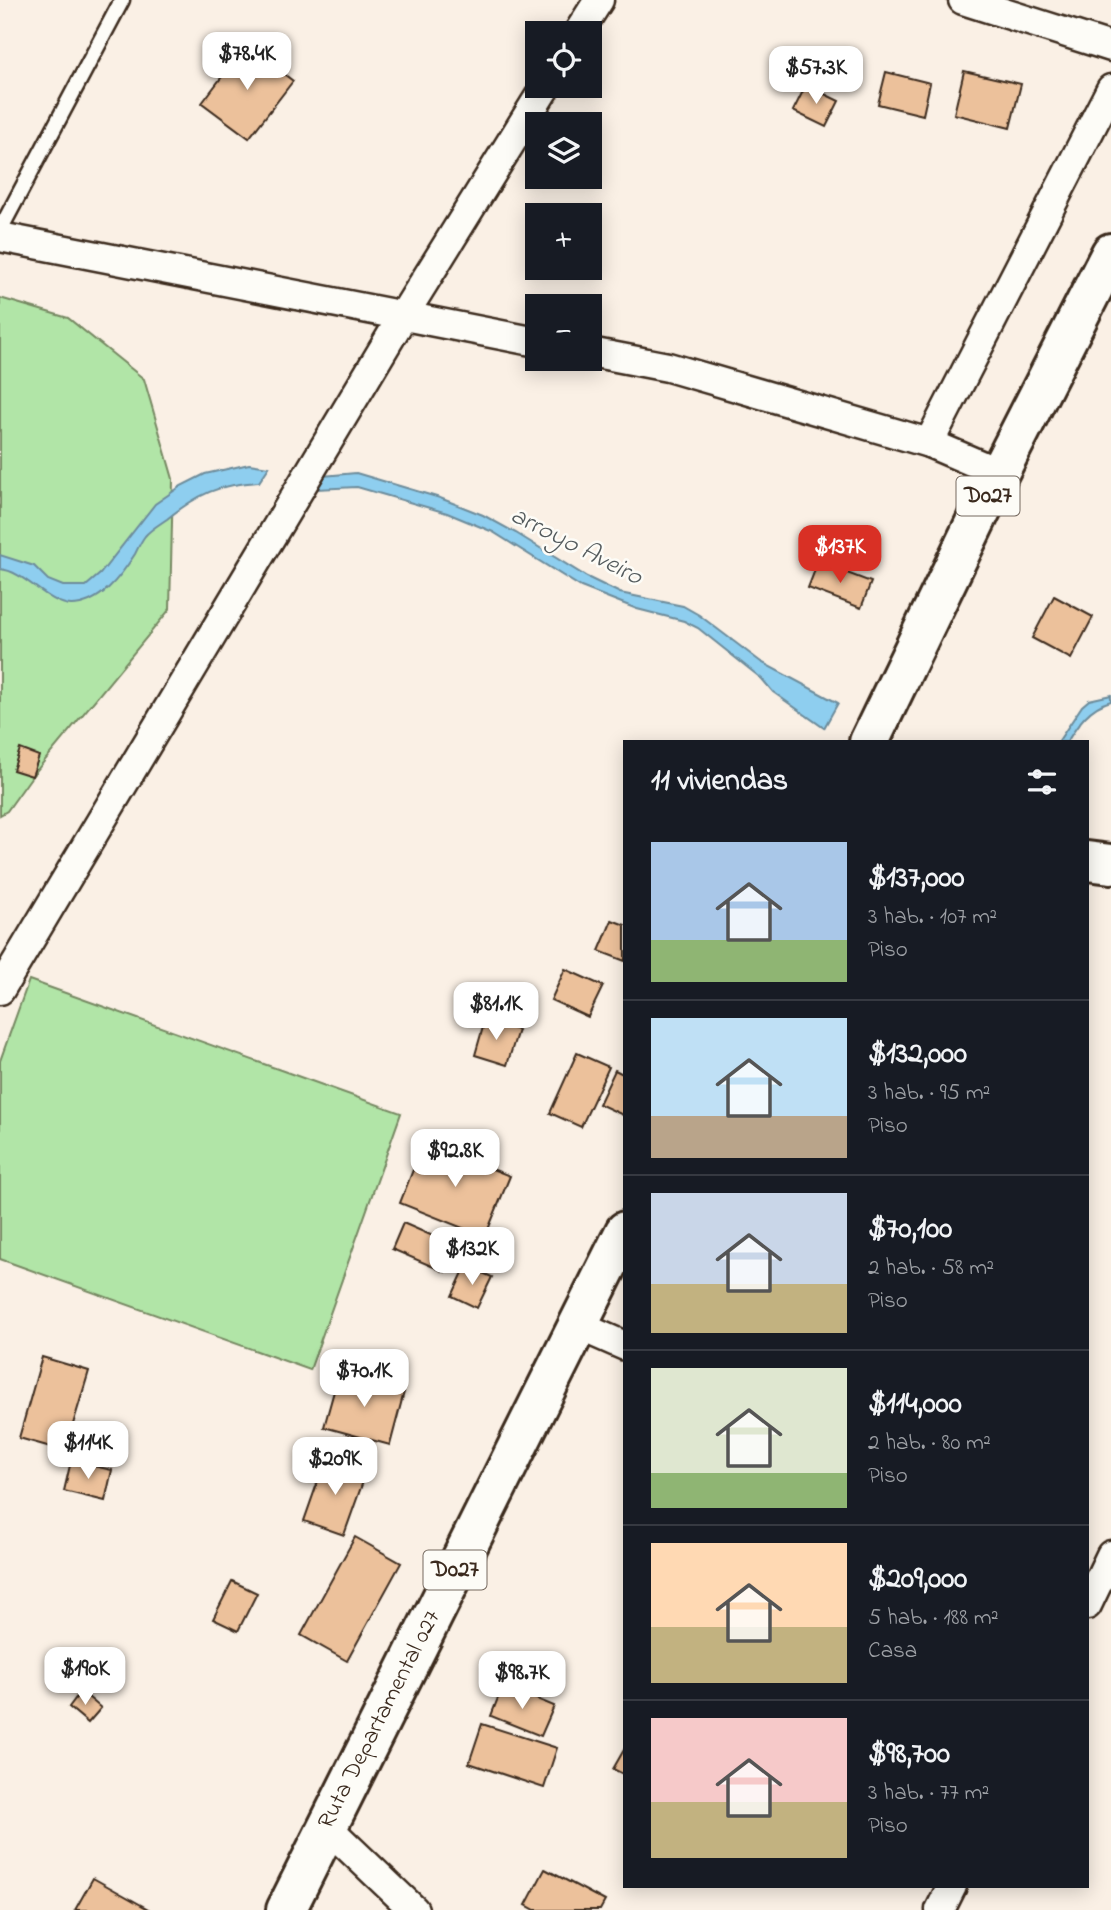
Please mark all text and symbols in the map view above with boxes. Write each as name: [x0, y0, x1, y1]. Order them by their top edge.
map controls: [525, 21, 602, 371]
button: locate: [525, 21, 602, 98]
pin: $78.4K: [190, 32, 304, 92]
text: $78.4K: [218, 38, 276, 71]
pin: $57.3K: [759, 46, 873, 106]
text: $57.3K: [785, 52, 847, 85]
button: layers: [525, 112, 602, 189]
button: +: [525, 203, 602, 280]
button: −: [525, 294, 602, 371]
road number: D027: [956, 476, 1020, 516]
water label: arroyo Aveiro: [503, 497, 650, 597]
pin: $137K: [791, 526, 889, 585]
text: $137K: [814, 531, 866, 564]
text: 11 viviendas: [651, 760, 788, 804]
icon: filters: [1023, 763, 1061, 801]
text: $137,000: [868, 857, 964, 901]
icon: home: [707, 870, 791, 954]
text: 3 hab. · 107 m²: [868, 901, 997, 934]
text: Piso: [868, 934, 908, 967]
pin: $81.1K: [439, 982, 553, 1042]
text: $81.1K: [469, 988, 523, 1021]
text: $132,000: [868, 1033, 967, 1077]
icon: home: [707, 1046, 791, 1130]
text: 3 hab. · 95 m²: [868, 1077, 990, 1110]
text: Piso: [868, 1110, 908, 1143]
pin: $92.8K: [398, 1130, 512, 1189]
text: $92.8K: [427, 1135, 483, 1168]
text: $70,100: [868, 1208, 952, 1252]
icon: home: [707, 1221, 791, 1305]
pin: $132K: [423, 1228, 521, 1287]
text: $132K: [445, 1233, 499, 1266]
text: 2 hab. · 58 m²: [868, 1252, 994, 1285]
text: Piso: [868, 1285, 908, 1318]
pin: $70.1K: [307, 1350, 421, 1409]
text: $70.1K: [336, 1355, 392, 1388]
text: $114,000: [868, 1383, 962, 1427]
icon: home: [707, 1396, 791, 1480]
pin: $114K: [39, 1422, 137, 1481]
text: $114K: [63, 1427, 113, 1460]
text: 2 hab. · 80 m²: [868, 1427, 991, 1460]
pin: $209K: [286, 1438, 384, 1497]
text: $209K: [308, 1443, 362, 1476]
text: Piso: [868, 1460, 908, 1493]
road number: D027: [424, 1550, 486, 1590]
text: $209,000: [868, 1558, 967, 1602]
icon: home: [707, 1571, 791, 1655]
text: 5 hab. · 188 m²: [868, 1602, 998, 1635]
street label: Ruta Departamental 027: [310, 1604, 450, 1835]
text: Casa: [868, 1635, 917, 1668]
pin: $190K: [36, 1648, 134, 1707]
pin: $98.7K: [465, 1652, 579, 1711]
text: $190K: [60, 1653, 110, 1686]
text: $98.7K: [495, 1657, 549, 1690]
text: $98,700: [868, 1733, 950, 1777]
icon: home: [707, 1746, 791, 1830]
text: 3 hab. · 77 m²: [868, 1777, 989, 1810]
text: Piso: [868, 1810, 908, 1843]

